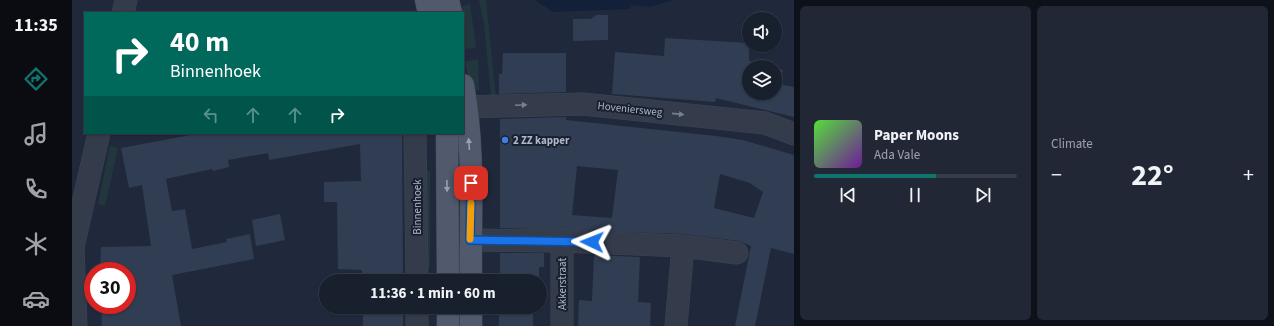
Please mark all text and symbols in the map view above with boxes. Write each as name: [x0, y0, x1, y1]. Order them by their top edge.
map controls: [742, 12, 782, 100]
button: sound: [742, 12, 782, 52]
text: 11:35: [14, 13, 58, 38]
text: 40 m: [170, 22, 229, 62]
icon: right: [104, 28, 156, 80]
text: Binnenhoek: [170, 59, 261, 84]
button: layers: [742, 60, 782, 100]
icon: directions: [22, 65, 50, 93]
street label: Hoveniersweg: [597, 98, 664, 120]
one-way arrow: [515, 102, 528, 108]
icon: left: [200, 104, 222, 126]
icon: ahead: [242, 104, 264, 126]
icon: ahead: [284, 104, 306, 126]
icon: right: [326, 104, 348, 126]
one-way arrow: [672, 110, 684, 117]
icon: music: [22, 120, 50, 148]
text: Paper Moons: [874, 125, 959, 146]
place label: 2 ZZ kapper: [513, 133, 570, 148]
marker: 2 ZZ kapper: [500, 135, 510, 145]
text: Climate: [1051, 135, 1093, 153]
one-way arrow: [466, 138, 473, 150]
text: Ada Vale: [874, 146, 920, 164]
text: 22°: [1131, 154, 1174, 197]
text: −: [1051, 159, 1062, 191]
text: +: [1243, 159, 1254, 191]
pin: [454, 166, 488, 200]
icon: arrive: [460, 172, 482, 194]
icon: phone: [22, 175, 50, 203]
street label: Binnenhoek: [410, 179, 425, 235]
one-way arrow: [444, 180, 450, 193]
icon: previous: [837, 184, 859, 206]
icon: pause: [904, 184, 926, 206]
icon: next: [972, 184, 994, 206]
position arrow: [571, 221, 613, 263]
icon: climate: [22, 230, 50, 258]
street label: Akkerstraat: [555, 258, 570, 310]
speed limit sign: 30: [84, 262, 136, 314]
text: 11:36 · 1 min · 60 m: [370, 283, 496, 304]
icon: car: [22, 285, 50, 313]

